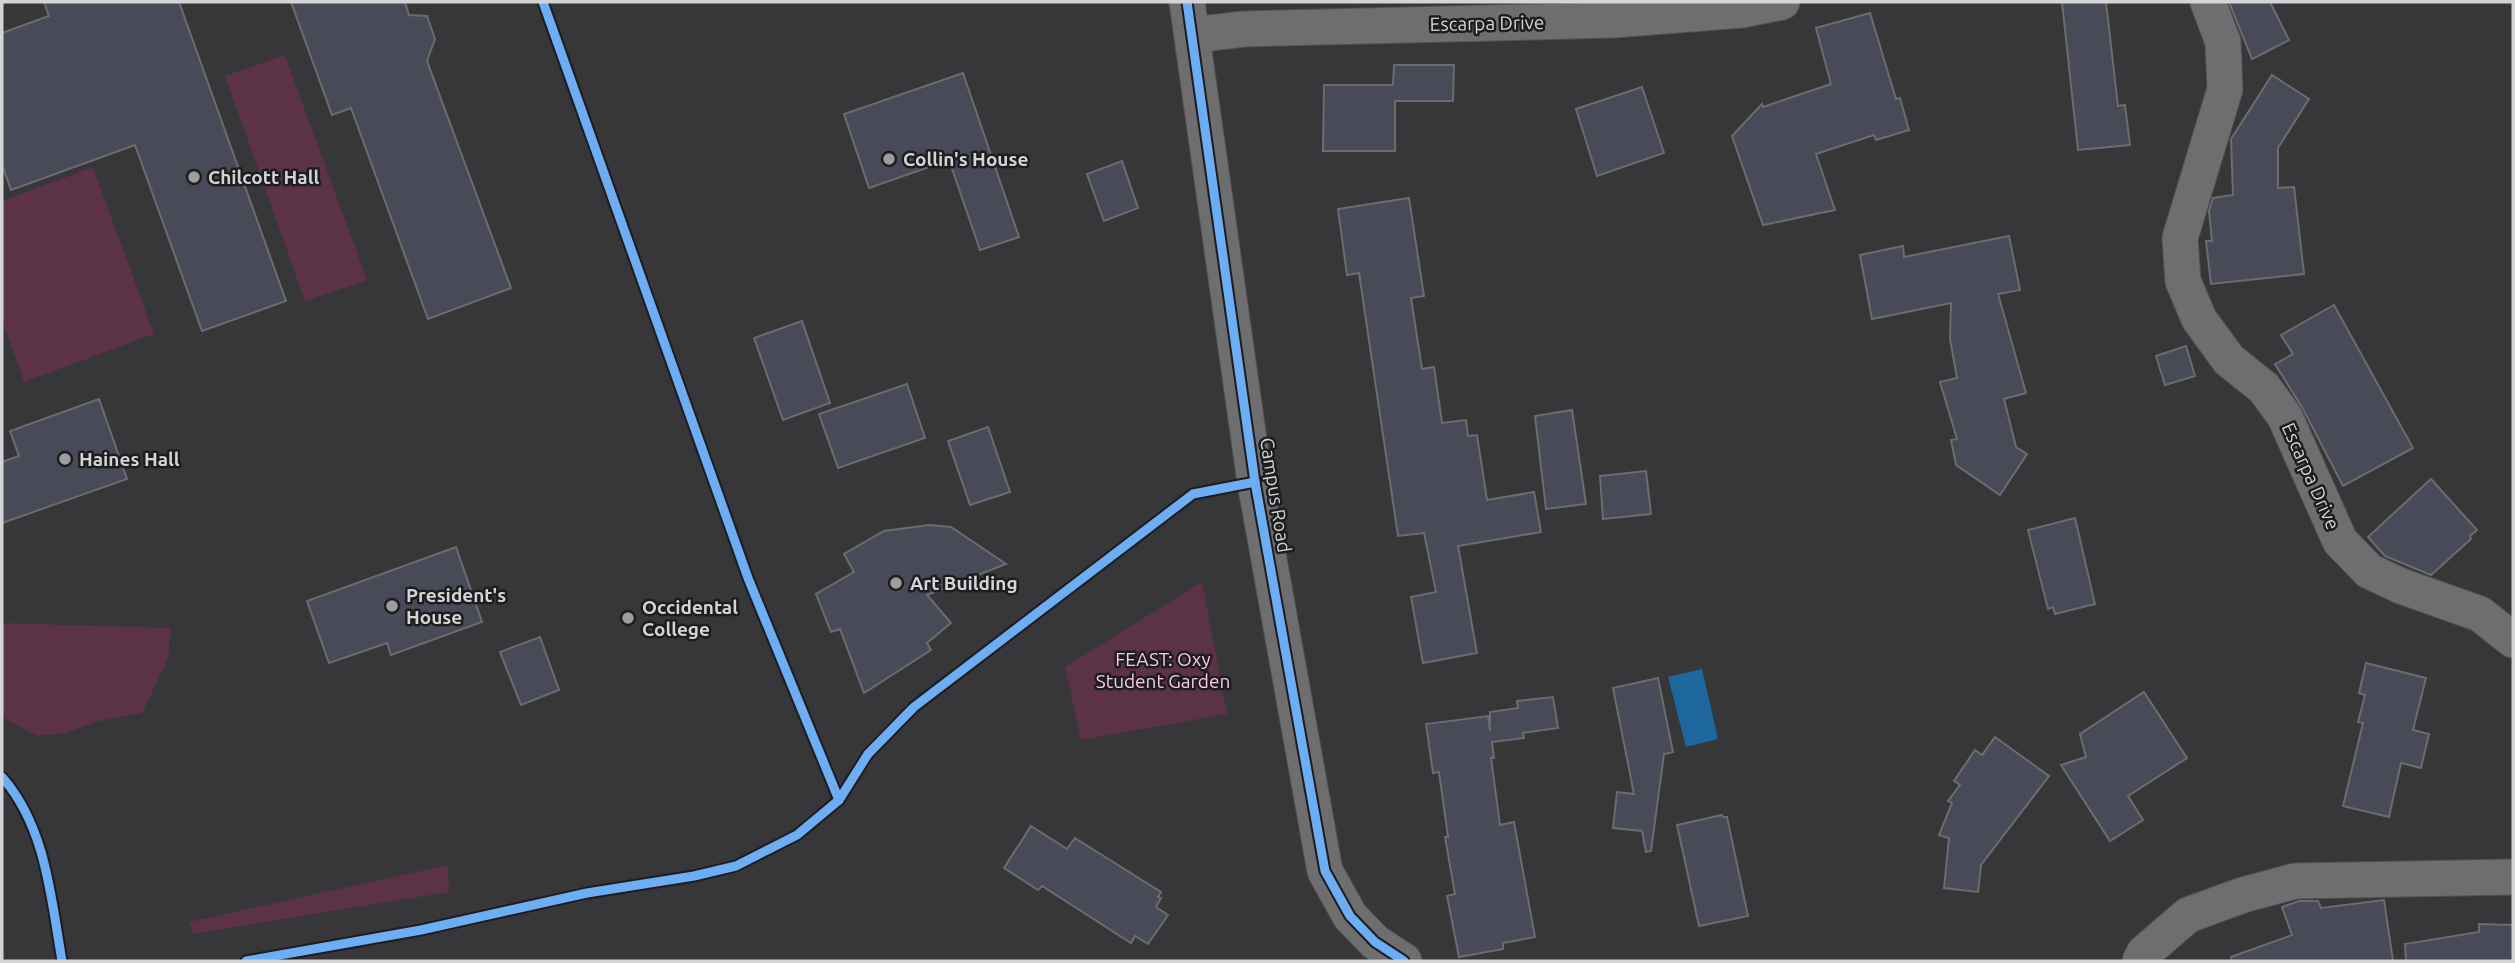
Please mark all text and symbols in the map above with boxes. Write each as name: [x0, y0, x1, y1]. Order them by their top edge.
street label: Escarpa Drive: [1429, 11, 1545, 35]
place label: Collin's House: [903, 148, 1028, 170]
marker: Collin's House: [881, 151, 897, 167]
place label: Chilcott Hall: [208, 166, 319, 188]
marker: Chilcott Hall: [186, 169, 202, 185]
street label: Escarpa Drive: [2278, 419, 2344, 533]
street label: Campus Road: [1256, 436, 1296, 554]
place label: Haines Hall: [79, 448, 180, 470]
marker: Haines Hall: [57, 451, 73, 467]
place label: Art Building: [910, 572, 1018, 594]
marker: Art Building: [888, 575, 904, 591]
place label: President's House: [406, 584, 506, 628]
place label: Occidental College: [642, 596, 738, 640]
marker: President's House: [384, 598, 400, 614]
marker: Occidental College: [620, 610, 636, 626]
park label: FEAST: Oxy Student Garden: [1096, 648, 1230, 692]

